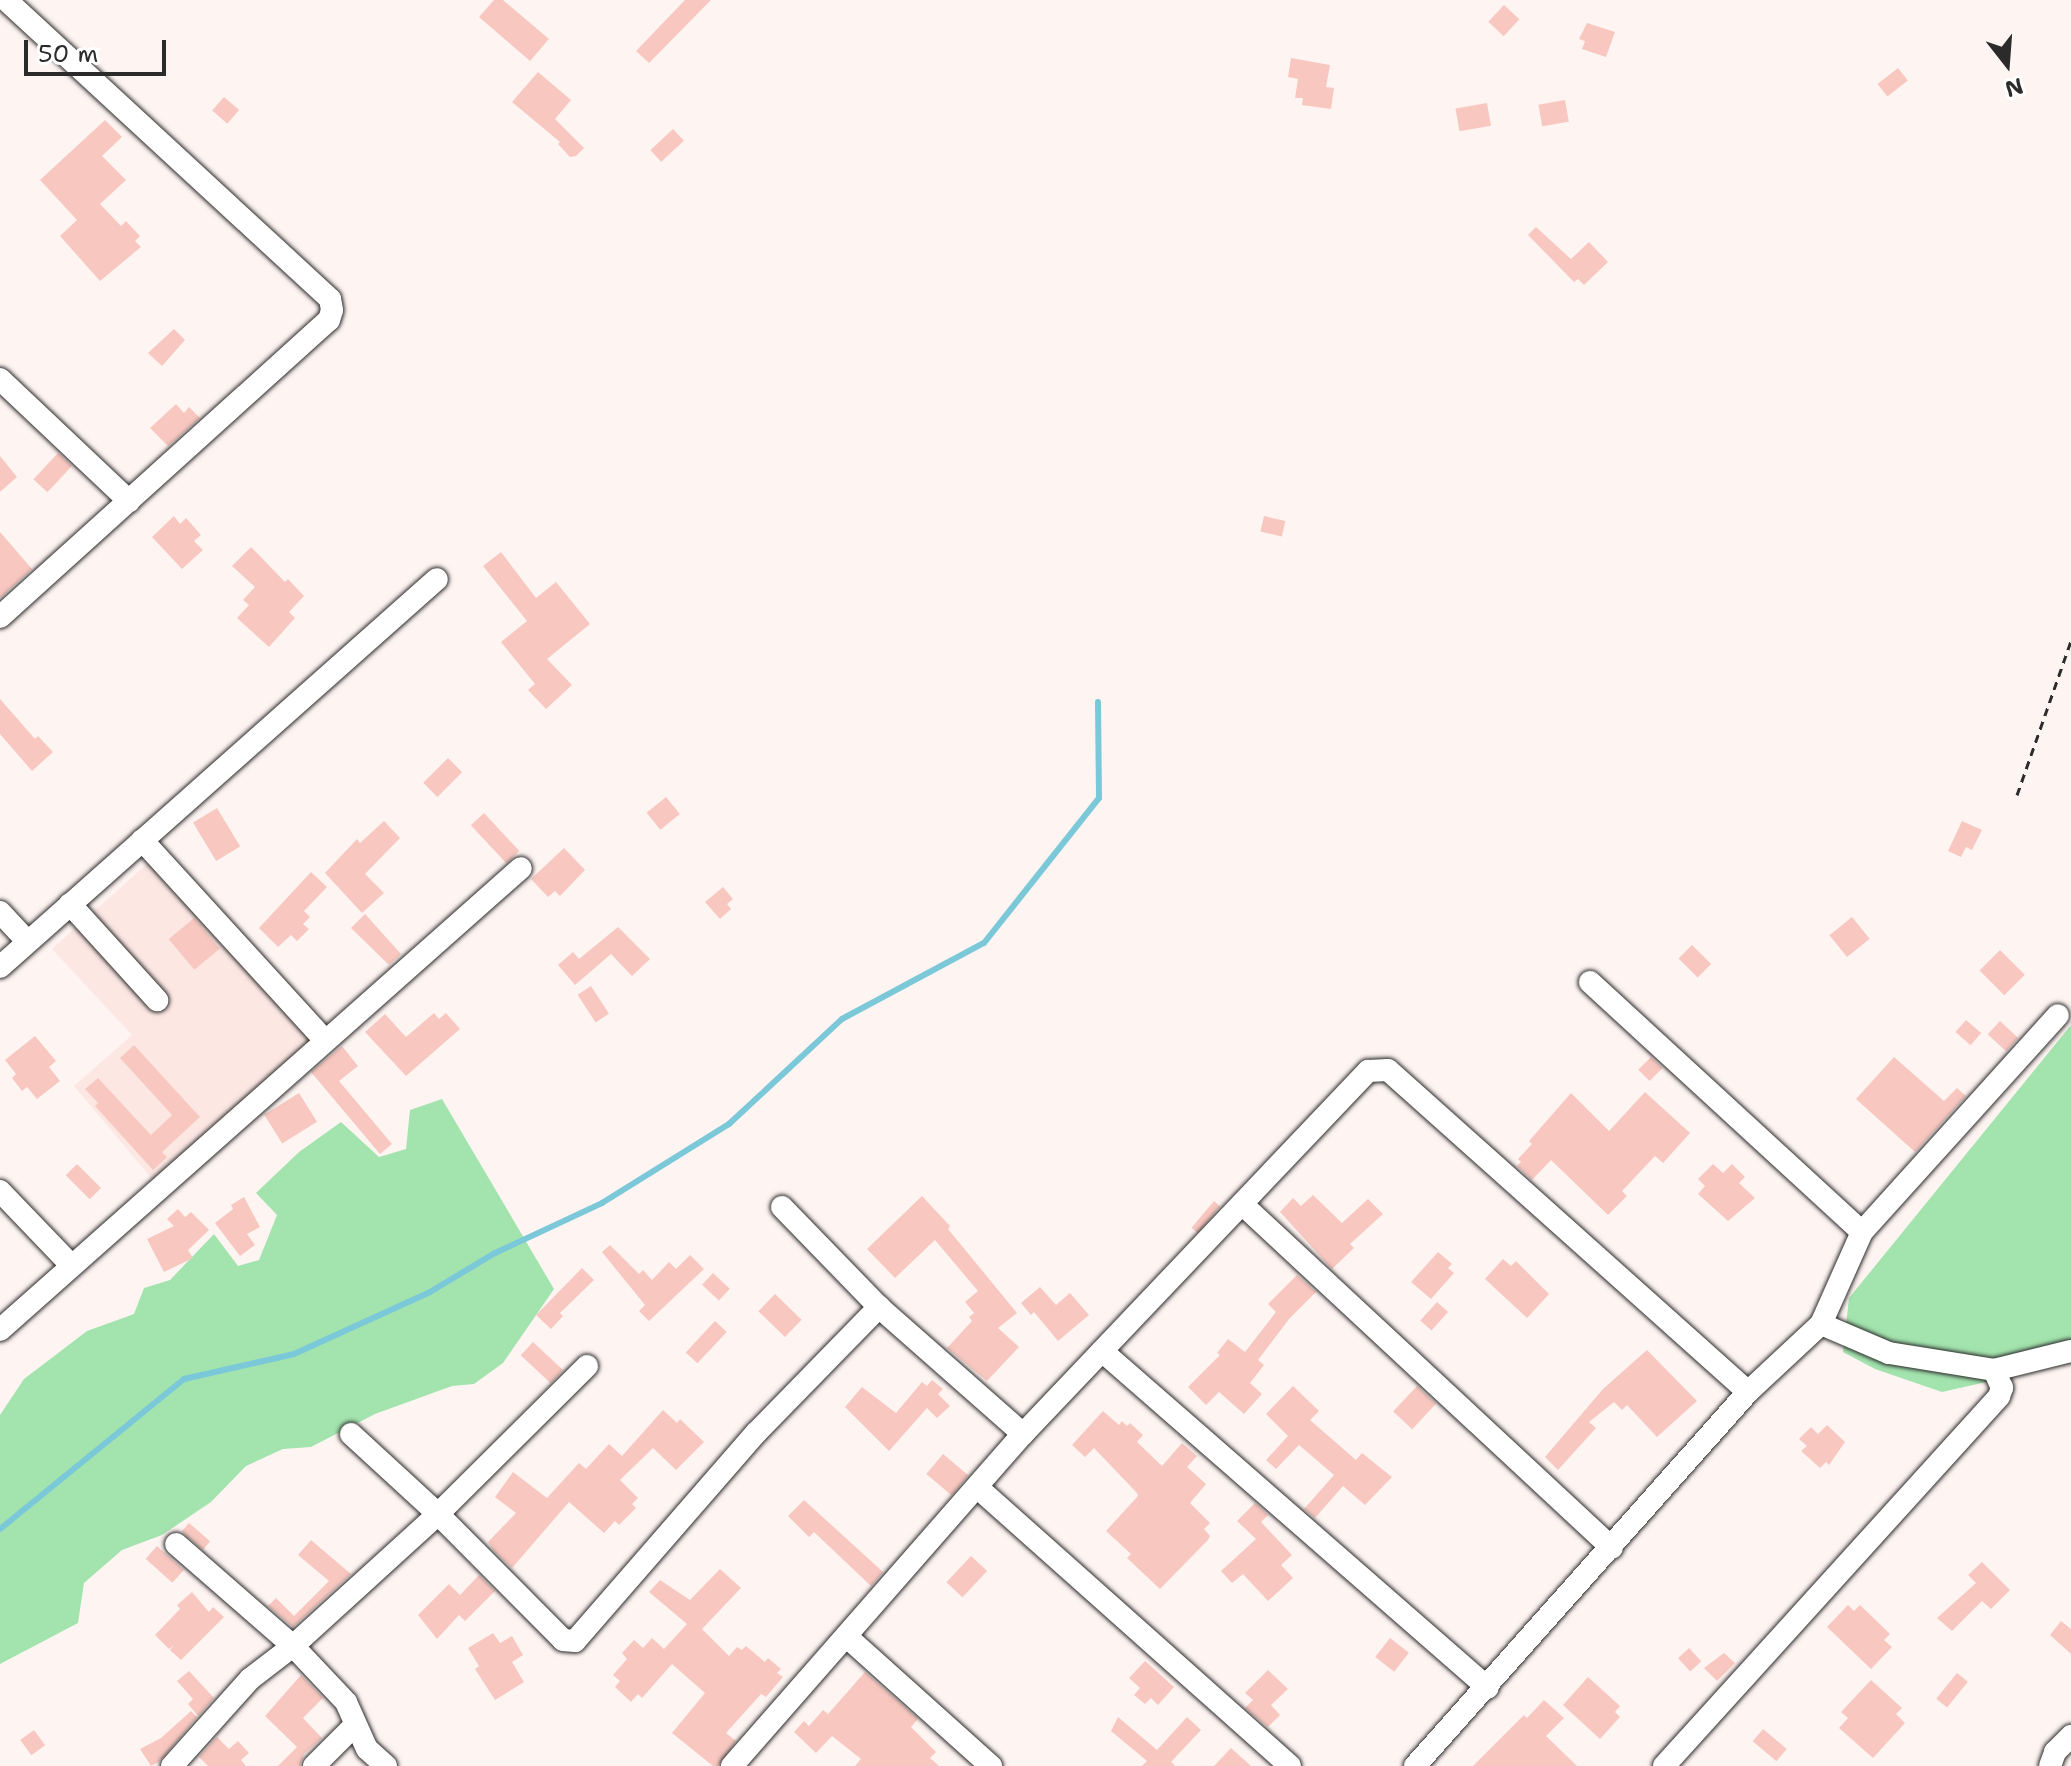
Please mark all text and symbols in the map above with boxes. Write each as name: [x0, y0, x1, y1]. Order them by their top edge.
scale bar: [28, 24, 170, 74]
north arrow: [1967, 24, 2047, 104]
text: 50 m: [38, 38, 98, 70]
text: N: [2002, 71, 2027, 104]

